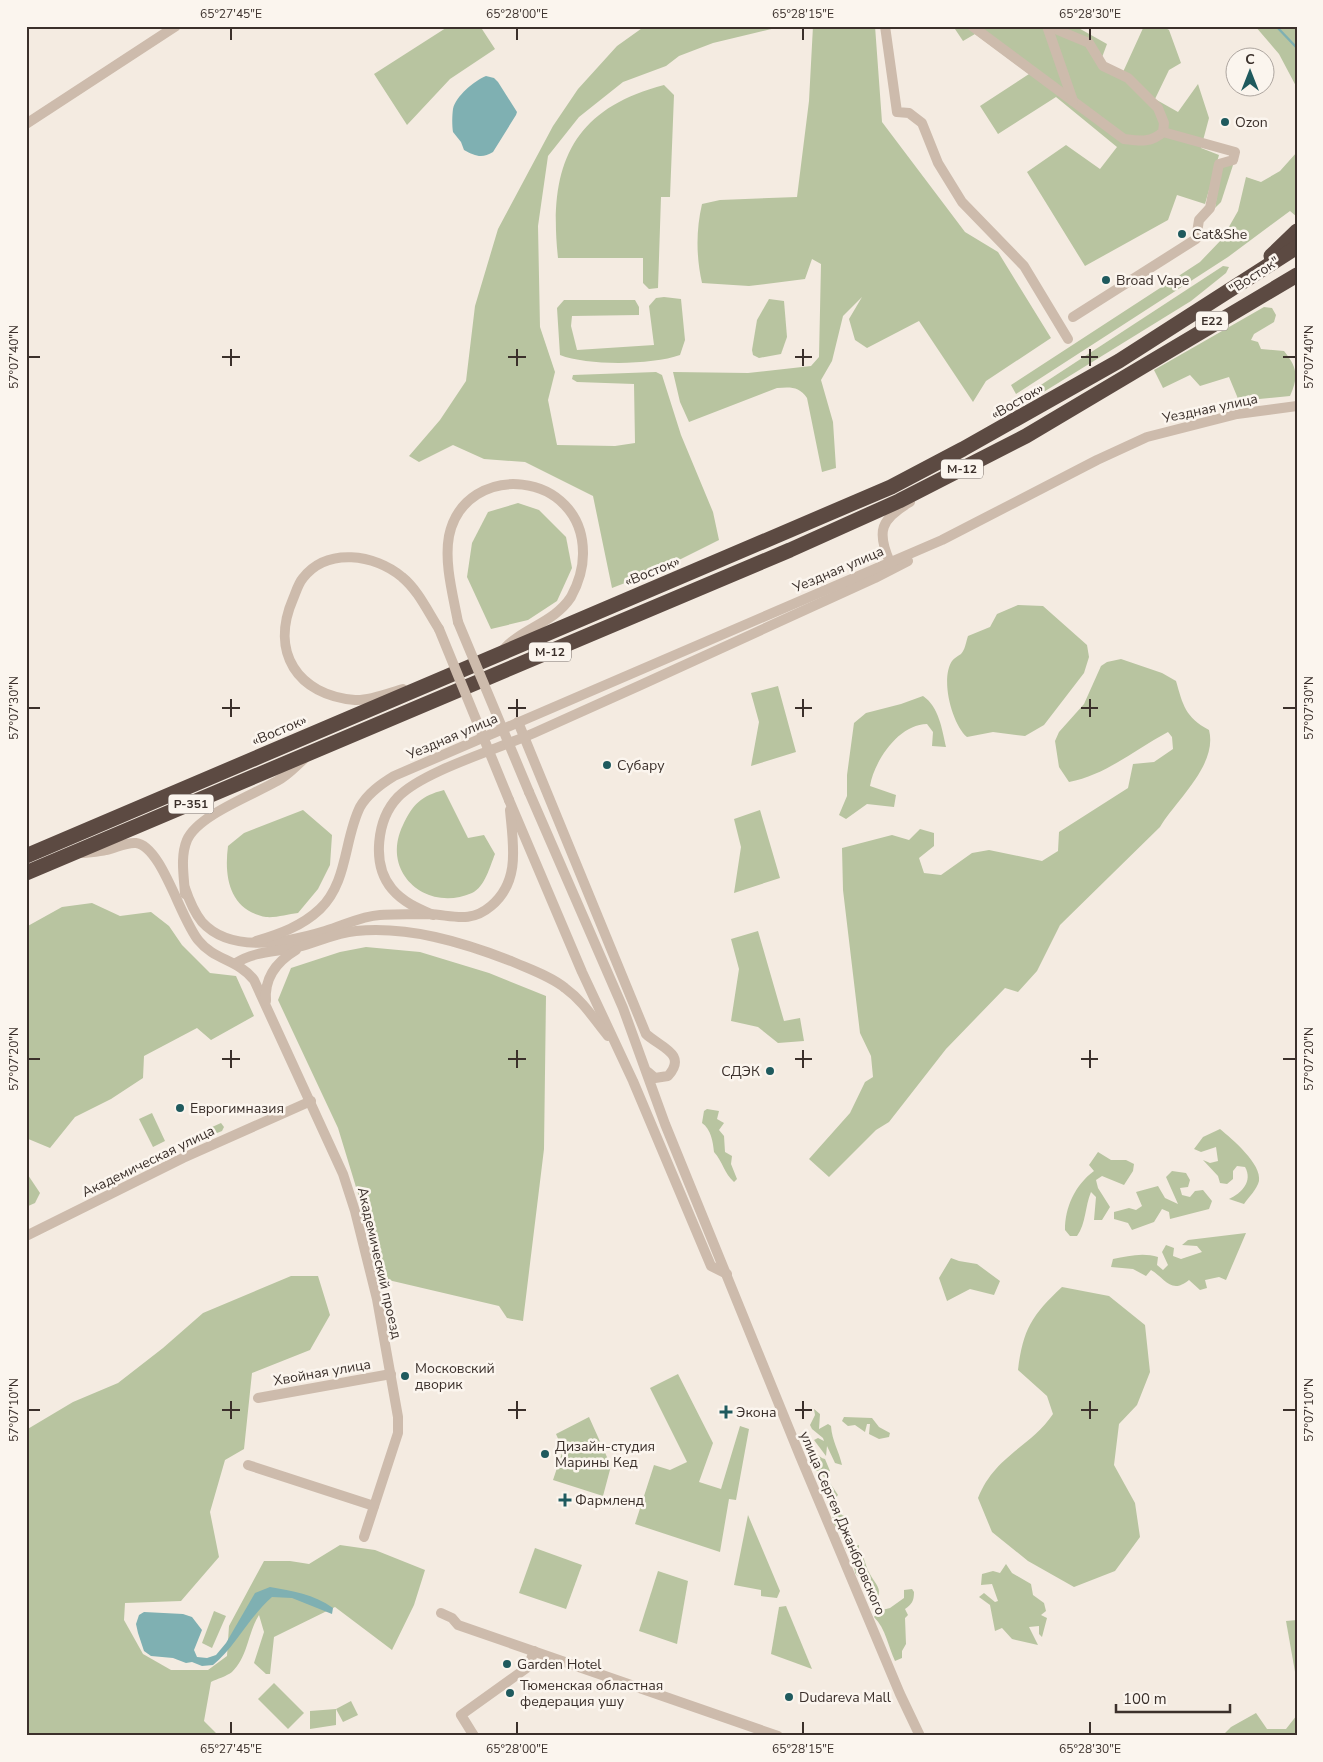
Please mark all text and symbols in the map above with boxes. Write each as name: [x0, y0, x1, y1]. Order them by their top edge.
text: 65°27'45"E: [200, 6, 262, 22]
text: 65°28'00"E: [486, 6, 548, 22]
text: 65°28'15"E: [772, 6, 834, 22]
text: 65°28'30"E: [1059, 6, 1121, 22]
north arrow: [1226, 48, 1276, 98]
text: С: [1245, 50, 1255, 69]
place label: Ozon: [1235, 113, 1268, 132]
marker: Ozon: [1219, 116, 1231, 128]
place label: Cat&She: [1192, 225, 1247, 244]
marker: Cat&She: [1176, 228, 1188, 240]
street label: "Восток": [1225, 252, 1283, 299]
place label: Broad Vape: [1116, 271, 1189, 290]
marker: Broad Vape: [1100, 274, 1112, 286]
road number: E22: [1196, 312, 1228, 331]
text: 57°07'40"N: [6, 325, 22, 389]
text: 57°07'40"N: [1301, 325, 1317, 389]
street label: «Восток»: [987, 379, 1047, 424]
street label: Уездная улица: [1160, 389, 1260, 428]
road number: М-12: [941, 459, 983, 478]
street label: Уездная улица: [789, 542, 887, 598]
street label: «Восток»: [622, 552, 683, 591]
road number: М-12: [529, 642, 571, 662]
text: 57°07'30"N: [6, 676, 22, 740]
text: 57°07'30"N: [1301, 676, 1317, 740]
street label: Уездная улица: [403, 709, 501, 765]
street label: «Восток»: [249, 710, 310, 751]
place label: Субару: [617, 756, 665, 775]
marker: Субару: [601, 759, 613, 771]
road number: Р-351: [168, 794, 214, 814]
text: 57°07'20"N: [6, 1027, 22, 1091]
text: 57°07'20"N: [1301, 1027, 1317, 1091]
place label: СДЭК: [721, 1062, 760, 1081]
marker: СДЭК: [764, 1065, 776, 1077]
place label: Еврогимназия: [190, 1099, 284, 1118]
marker: Еврогимназия: [174, 1102, 186, 1114]
street label: Академическая улица: [79, 1121, 218, 1202]
street label: Академический проезд: [353, 1185, 406, 1341]
street label: Хвойная улица: [272, 1355, 372, 1390]
place label: Московский дворик: [415, 1359, 495, 1394]
marker: Московский дворик: [399, 1370, 411, 1382]
text: 57°07'10"N: [6, 1378, 22, 1442]
text: 57°07'10"N: [1301, 1378, 1317, 1442]
place label: Экона: [736, 1403, 776, 1422]
marker: Экона: [720, 1406, 732, 1418]
street label: улица Сергея Джанбровского: [795, 1428, 890, 1618]
place label: Дизайн-студия Марины Кед: [555, 1437, 655, 1472]
marker: Дизайн-студия Марины Кед: [539, 1448, 551, 1460]
place label: Фармленд: [575, 1491, 644, 1510]
marker: Фармленд: [559, 1494, 571, 1506]
place label: Garden Hotel: [517, 1655, 602, 1674]
marker: Garden Hotel: [501, 1658, 513, 1670]
place label: Тюменская областная федерация ушу: [520, 1676, 663, 1711]
scale bar: [1116, 1682, 1229, 1714]
marker: Тюменская областная федерация ушу: [504, 1687, 516, 1699]
place label: Dudareva Mall: [799, 1688, 892, 1707]
text: 100 m: [1123, 1689, 1167, 1709]
marker: Dudareva Mall: [783, 1691, 795, 1703]
text: 65°27'45"E: [200, 1741, 262, 1757]
text: 65°28'00"E: [486, 1741, 548, 1757]
text: 65°28'15"E: [772, 1741, 834, 1757]
text: 65°28'30"E: [1059, 1741, 1121, 1757]

